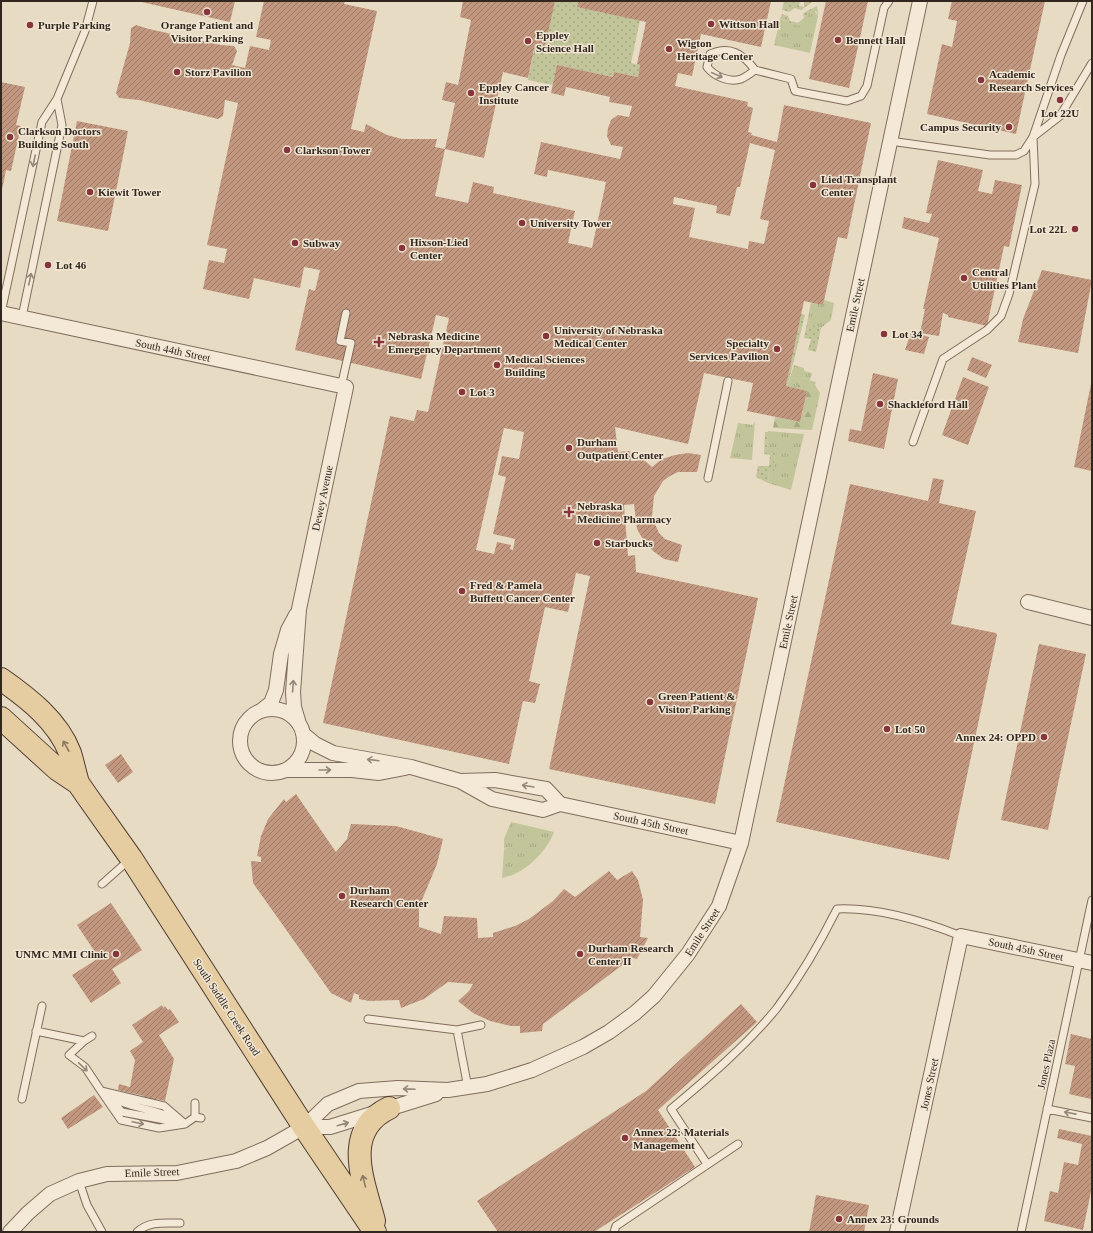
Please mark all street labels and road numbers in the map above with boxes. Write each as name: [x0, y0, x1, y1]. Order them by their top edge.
street label: Emile Street: [843, 277, 867, 333]
street label: South 44th Street: [134, 336, 212, 364]
street label: Dewey Avenue: [309, 464, 335, 532]
street label: Emile Street: [776, 594, 800, 650]
street label: South 45th Street: [612, 809, 690, 837]
street label: Emile Street: [682, 906, 722, 958]
street label: South 45th Street: [987, 935, 1065, 963]
street label: South Saddle Creek Road: [191, 956, 263, 1058]
street label: Jones Plaza: [1035, 1038, 1057, 1090]
street label: Jones Street: [918, 1057, 940, 1111]
street label: Emile Street: [124, 1165, 180, 1179]

